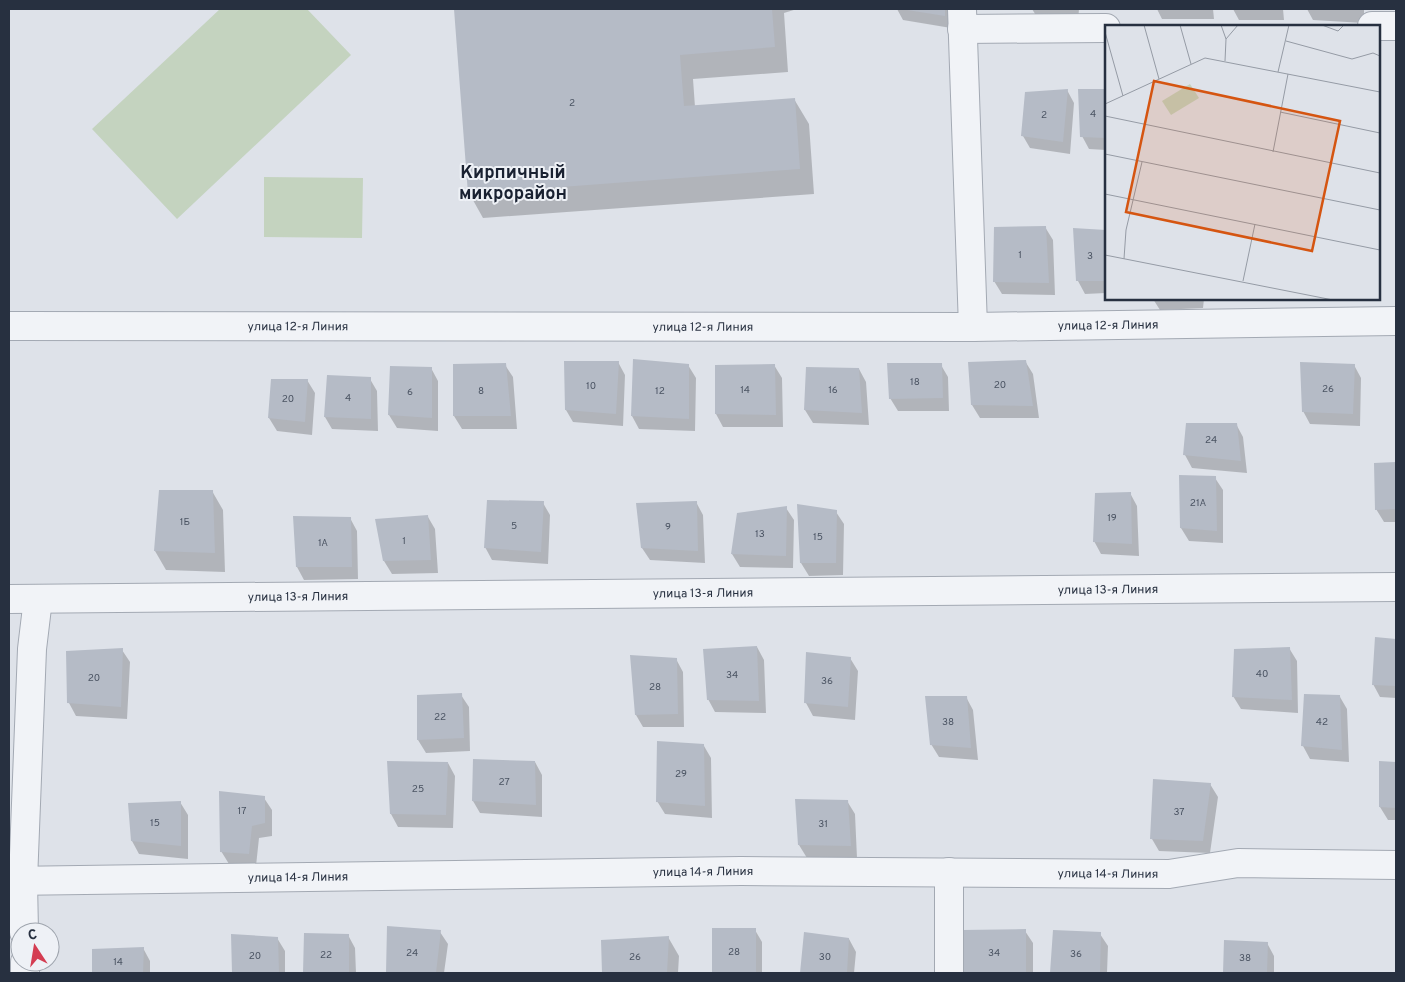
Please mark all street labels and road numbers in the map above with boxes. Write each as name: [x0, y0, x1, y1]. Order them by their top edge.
street label: улица 12-я Линия: [1058, 317, 1158, 335]
street label: улица 12-я Линия: [248, 319, 348, 335]
street label: улица 12-я Линия: [653, 320, 753, 336]
street label: улица 13-я Линия: [1058, 582, 1158, 599]
street label: улица 13-я Линия: [653, 586, 753, 602]
street label: улица 13-я Линия: [248, 589, 348, 606]
street label: улица 14-я Линия: [653, 864, 753, 881]
street label: улица 14-я Линия: [1058, 866, 1158, 883]
street label: улица 14-я Линия: [248, 869, 348, 887]

